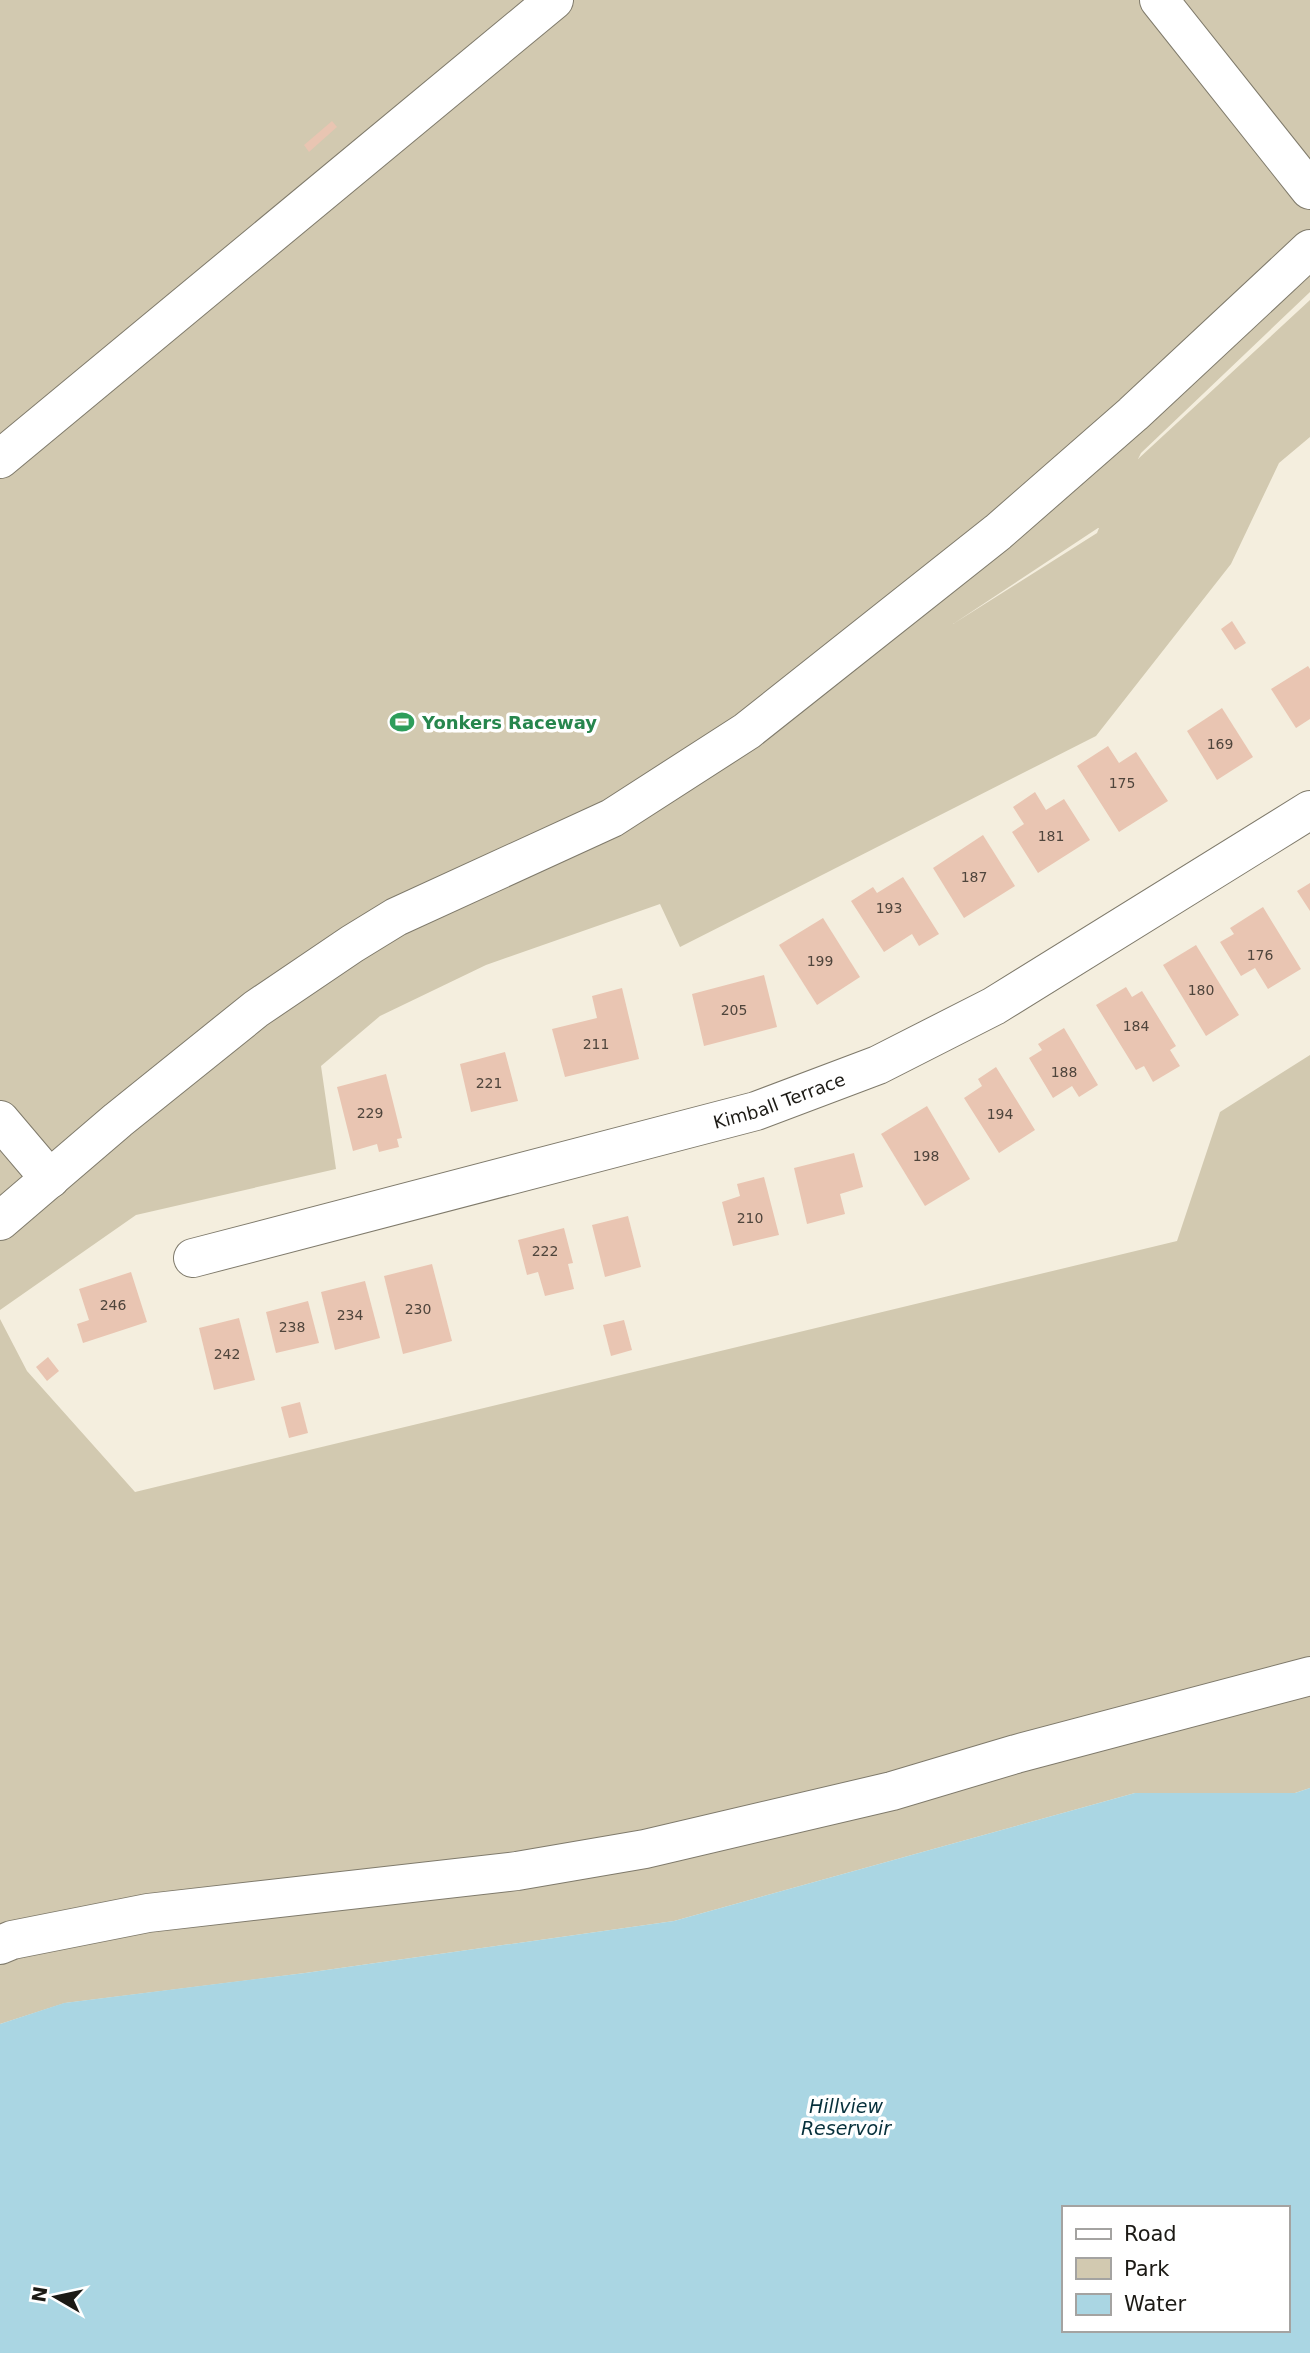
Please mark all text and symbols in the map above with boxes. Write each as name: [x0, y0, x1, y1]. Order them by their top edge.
sports icon: Yonkers Raceway: [388, 708, 416, 736]
place label: Yonkers Raceway: [421, 712, 597, 733]
house number: 169: [1207, 736, 1233, 752]
house number: 175: [1109, 775, 1135, 791]
house number: 181: [1038, 828, 1064, 844]
house number: 187: [961, 869, 987, 885]
house number: 193: [876, 900, 902, 916]
house number: 176: [1247, 947, 1273, 963]
house number: 199: [807, 953, 833, 969]
house number: 180: [1188, 982, 1214, 998]
house number: 205: [721, 1002, 747, 1018]
house number: 184: [1123, 1018, 1149, 1034]
house number: 211: [583, 1036, 609, 1052]
house number: 188: [1051, 1064, 1077, 1080]
street label: Kimball Terrace: [711, 1068, 848, 1132]
house number: 221: [476, 1075, 502, 1091]
house number: 229: [357, 1105, 383, 1121]
house number: 194: [987, 1106, 1013, 1122]
house number: 198: [913, 1148, 939, 1164]
house number: 210: [737, 1210, 763, 1226]
house number: 222: [532, 1243, 558, 1259]
house number: 246: [100, 1297, 126, 1313]
house number: 230: [405, 1301, 431, 1317]
house number: 234: [337, 1307, 363, 1323]
house number: 238: [279, 1319, 305, 1335]
house number: 242: [214, 1346, 240, 1362]
water label: Hillview Reservoir: [801, 2095, 892, 2139]
legend: [1062, 2206, 1289, 2332]
text: Road: [1124, 2222, 1177, 2246]
text: Park: [1124, 2257, 1170, 2281]
north arrow: [21, 2262, 91, 2332]
text: N: [27, 2285, 51, 2304]
text: Water: [1124, 2292, 1186, 2316]

